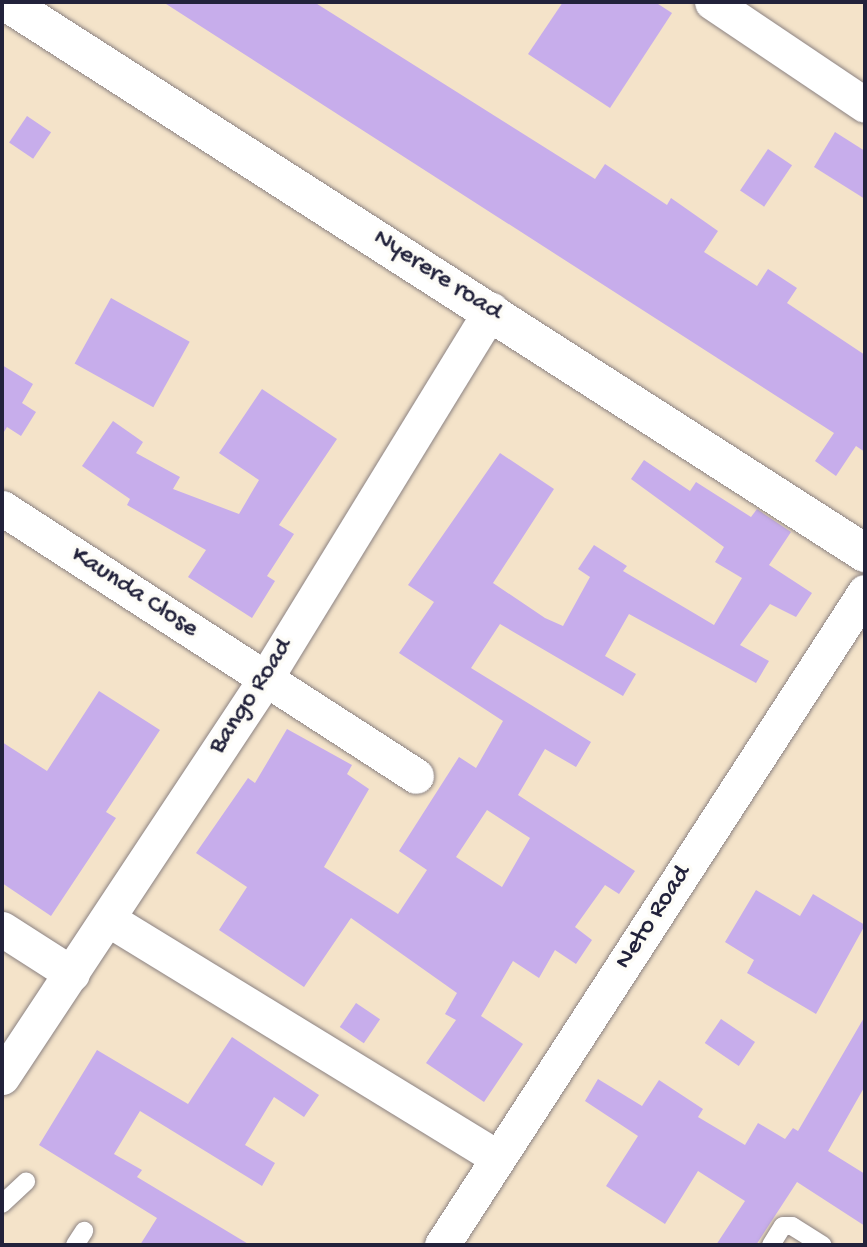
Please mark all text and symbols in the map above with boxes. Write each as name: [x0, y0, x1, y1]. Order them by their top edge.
street label: Nyerere road: [367, 223, 507, 329]
street label: Kaunda Close: [65, 540, 203, 646]
street label: Bango Road: [203, 633, 301, 761]
street label: Neto Road: [609, 860, 699, 976]

